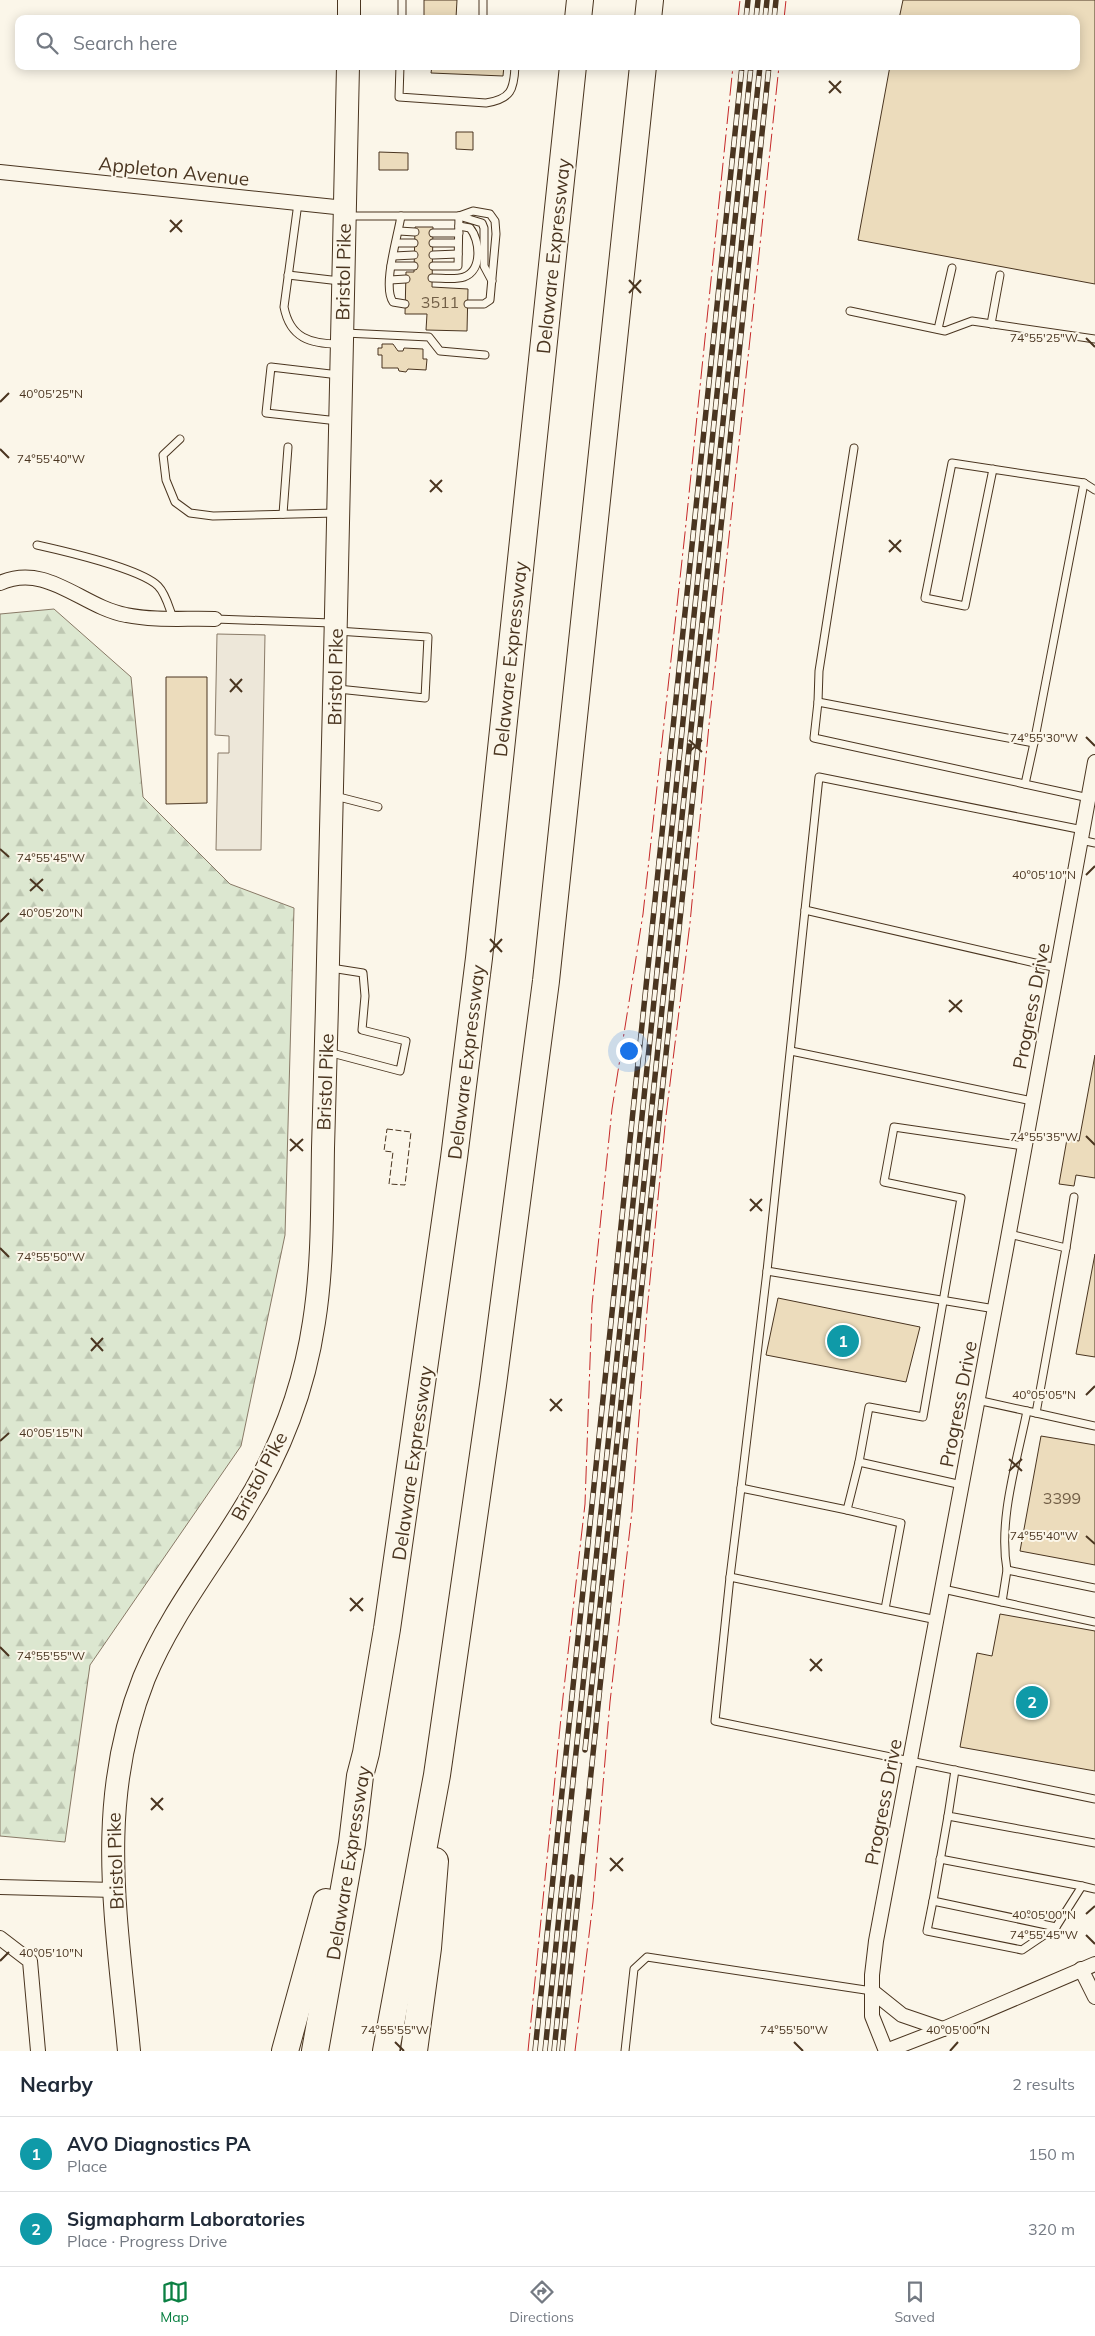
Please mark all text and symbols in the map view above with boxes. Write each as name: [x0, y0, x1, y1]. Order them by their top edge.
search box: [15, 15, 1080, 70]
icon: search: [33, 29, 61, 57]
text: Search here: [73, 31, 177, 55]
street label: Appleton Avenue: [98, 151, 250, 191]
street label: Delaware Expressway: [531, 157, 575, 355]
street label: Bristol Pike: [330, 223, 356, 321]
house number: 3511: [421, 292, 459, 312]
text: 74°55'25"W: [1010, 330, 1078, 345]
text: 40°05'25"N: [19, 386, 83, 401]
text: 74°55'40"W: [17, 451, 85, 466]
street label: Delaware Expressway: [488, 560, 532, 758]
street label: Bristol Pike: [322, 628, 348, 726]
text: 74°55'30"W: [1010, 730, 1078, 745]
text: 74°55'45"W: [17, 850, 85, 865]
text: 40°05'10"N: [1012, 867, 1076, 882]
text: 40°05'20"N: [19, 905, 83, 920]
street label: Progress Drive: [1007, 941, 1055, 1071]
street label: Delaware Expressway: [442, 963, 490, 1161]
street label: Bristol Pike: [311, 1033, 339, 1131]
your location: [616, 1038, 642, 1064]
text: 74°55'35"W: [1010, 1129, 1078, 1144]
text: 74°55'50"W: [17, 1249, 85, 1264]
pin: 1: [827, 1322, 859, 1360]
street label: Progress Drive: [934, 1339, 982, 1469]
street label: Delaware Expressway: [386, 1364, 438, 1562]
text: 40°05'05"N: [1012, 1387, 1076, 1402]
text: 40°05'15"N: [19, 1425, 83, 1440]
street label: Bristol Pike: [226, 1427, 292, 1525]
house number: 3399: [1043, 1488, 1081, 1508]
text: 74°55'40"W: [1010, 1528, 1078, 1543]
text: 74°55'55"W: [17, 1648, 85, 1663]
pin: 2: [1016, 1683, 1048, 1721]
street label: Progress Drive: [859, 1737, 907, 1867]
street label: Delaware Expressway: [321, 1764, 375, 1962]
street label: Bristol Pike: [101, 1812, 129, 1910]
text: 40°05'00"N: [1012, 1907, 1076, 1922]
text: 74°55'45"W: [1010, 1927, 1078, 1942]
text: 40°05'10"N: [19, 1945, 83, 1960]
text: 74°55'55"W: [361, 2022, 429, 2037]
text: 74°55'50"W: [760, 2022, 828, 2037]
text: 40°05'00"N: [926, 2022, 990, 2037]
text: Nearby: [20, 2071, 93, 2097]
text: 2 results: [1012, 2074, 1075, 2094]
text: AVO Diagnostics PA: [67, 2132, 251, 2156]
text: 1: [31, 2144, 41, 2164]
text: 150 m: [1028, 2144, 1075, 2164]
text: Place: [67, 2156, 107, 2176]
text: Sigmapharm Laboratories: [67, 2207, 305, 2231]
text: 2: [31, 2219, 41, 2239]
text: 320 m: [1028, 2219, 1075, 2239]
text: Place · Progress Drive: [67, 2231, 227, 2251]
tab: Map: [160, 2278, 189, 2326]
tab: Directions: [509, 2278, 574, 2326]
tab: Saved: [894, 2278, 935, 2326]

